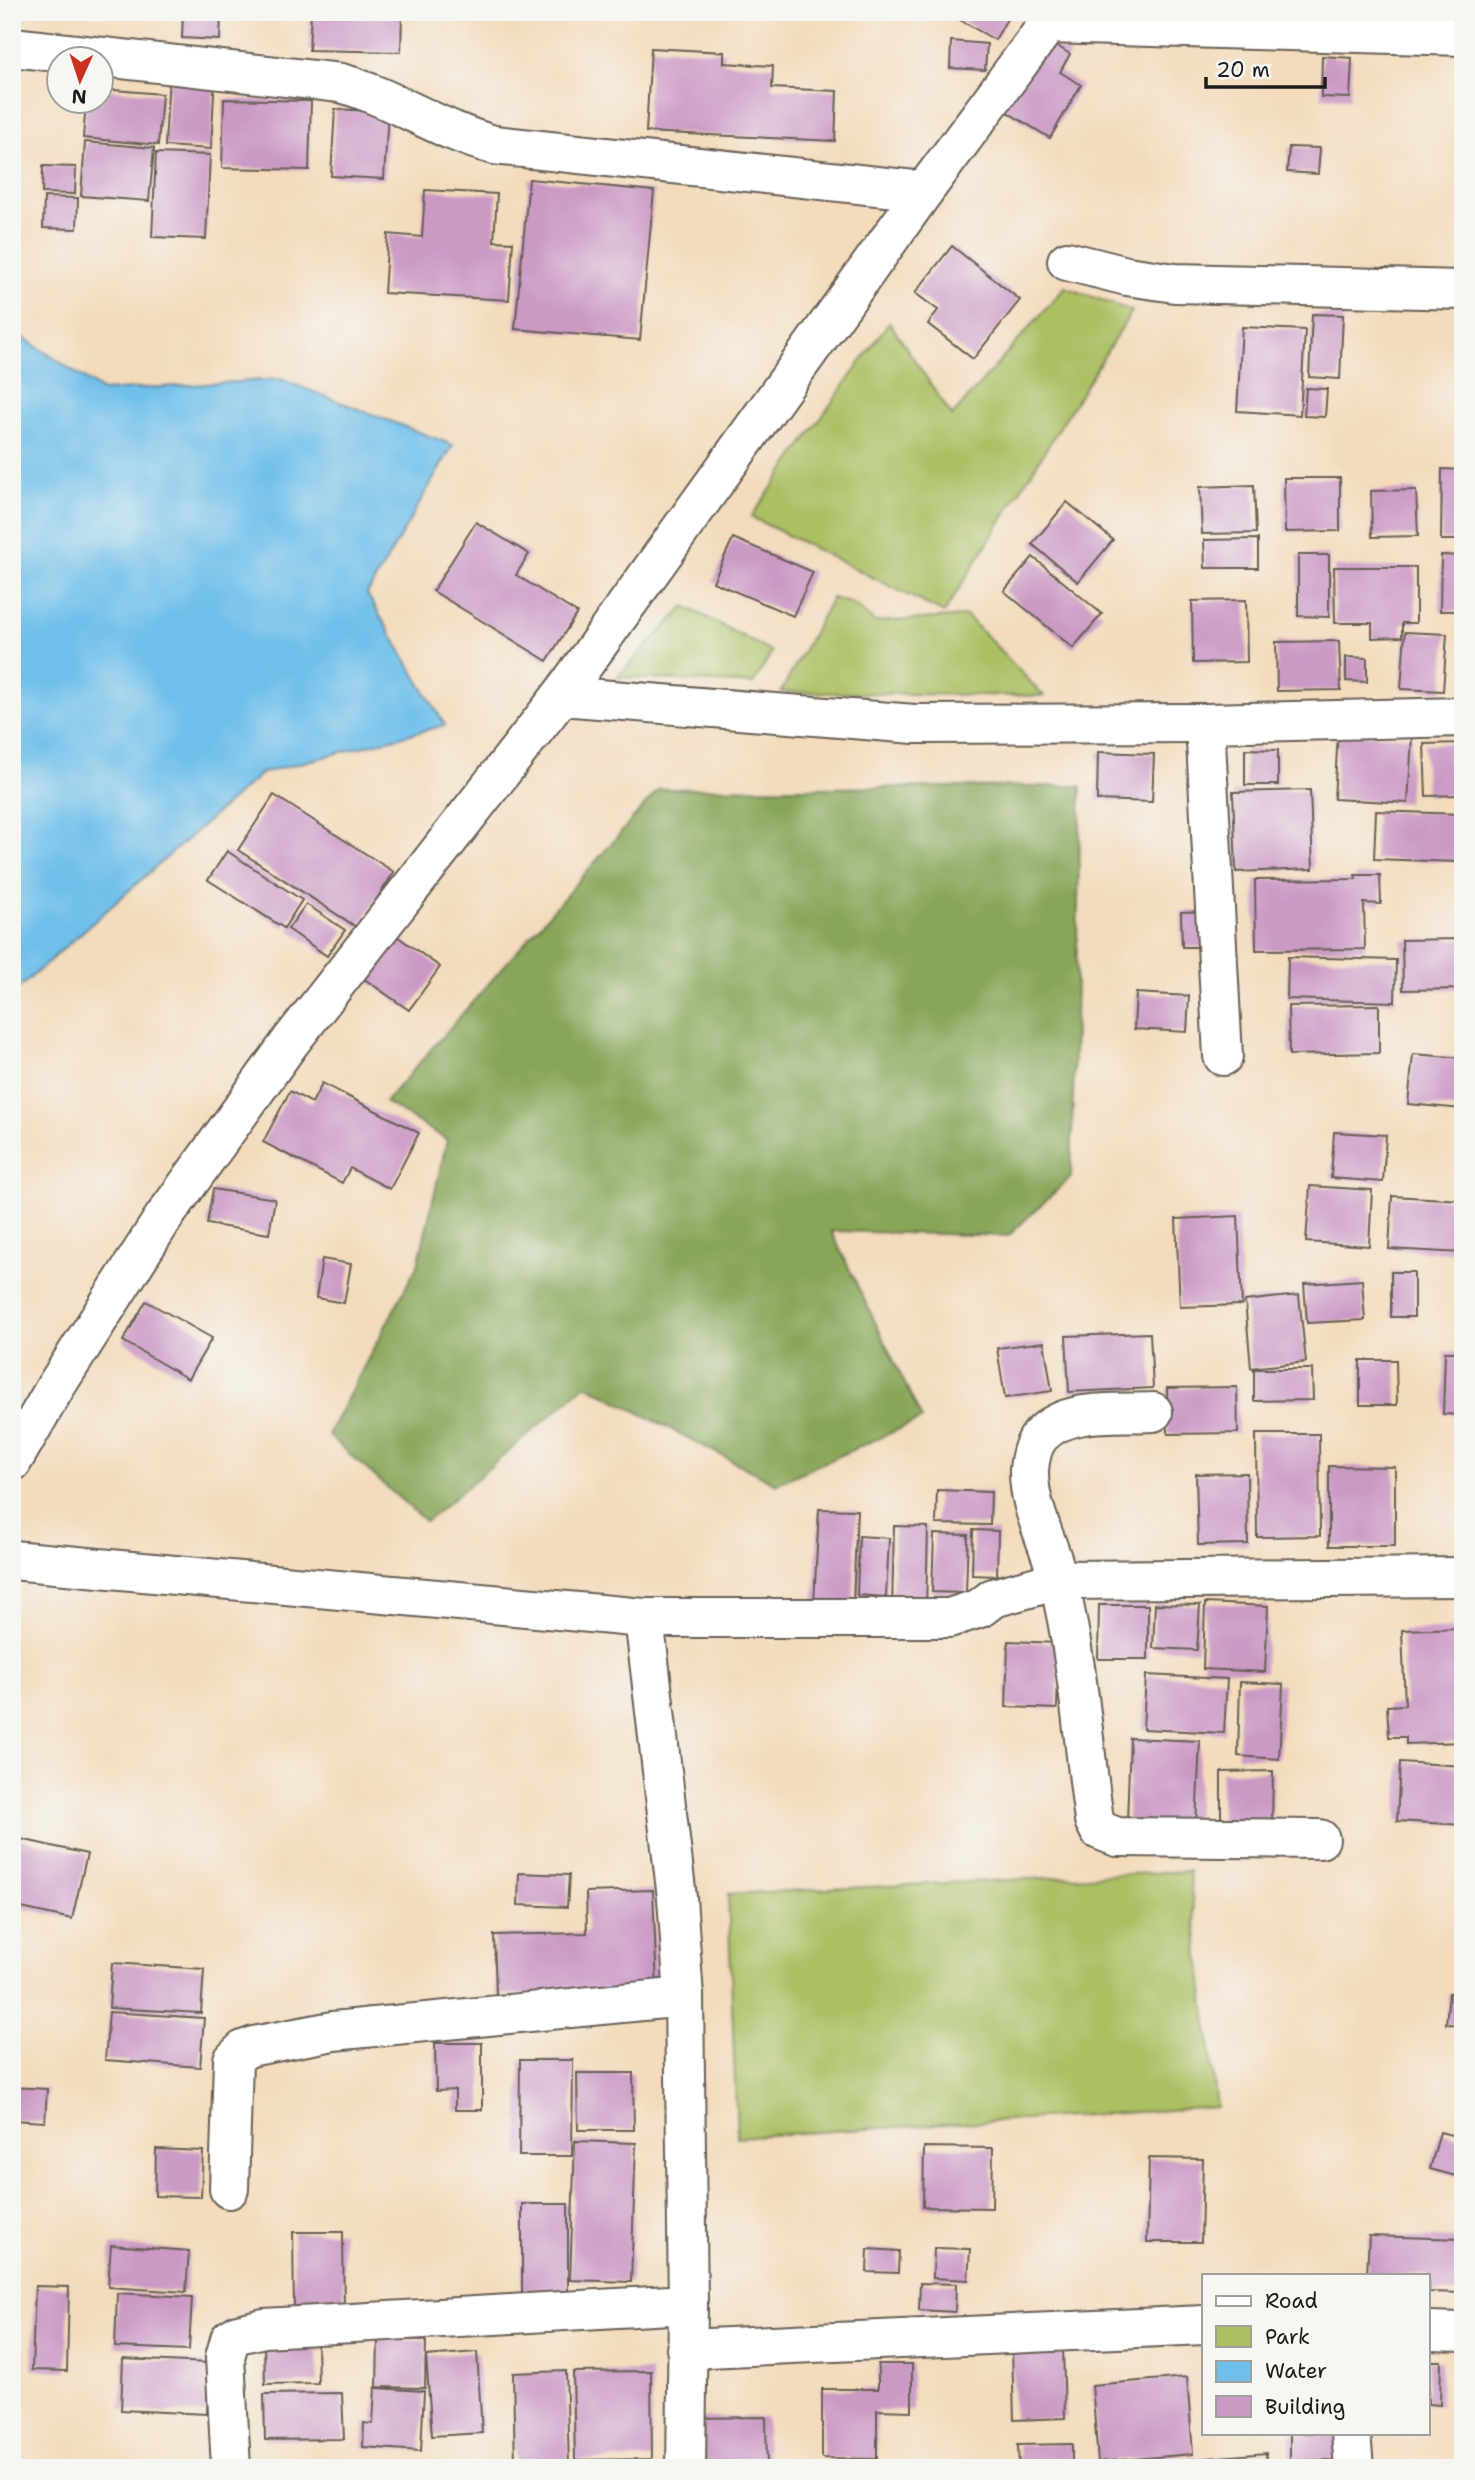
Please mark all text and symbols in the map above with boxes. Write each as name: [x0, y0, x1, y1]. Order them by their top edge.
north arrow: [46, 46, 116, 116]
scale bar: [1206, 46, 1324, 90]
text: 20 m: [1216, 56, 1270, 84]
text: N: [71, 84, 87, 109]
legend: [1202, 2274, 1430, 2434]
text: Road: [1265, 2287, 1318, 2315]
text: Park: [1265, 2323, 1310, 2351]
text: Water: [1265, 2357, 1327, 2385]
text: Building: [1265, 2393, 1345, 2421]

